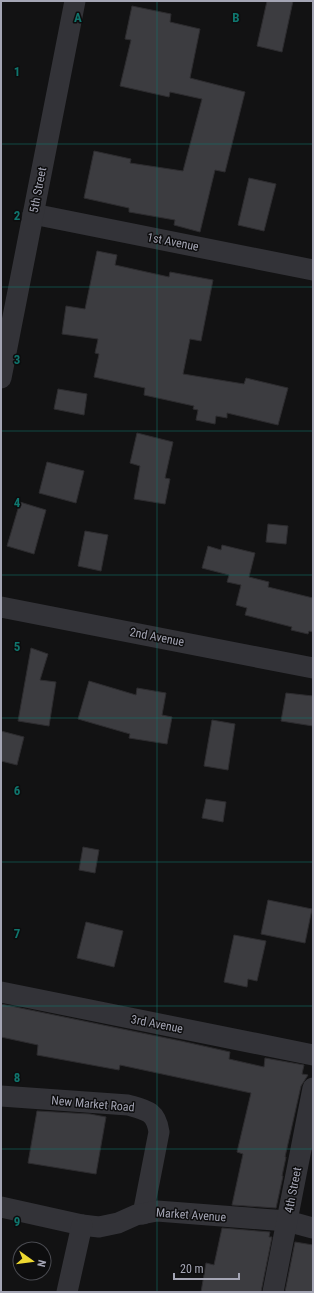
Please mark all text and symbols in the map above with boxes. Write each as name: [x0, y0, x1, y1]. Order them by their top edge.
text: A: [74, 10, 82, 25]
text: B: [232, 10, 240, 25]
text: 1: [14, 64, 20, 79]
street label: 5th Street: [27, 166, 49, 214]
text: 2: [14, 208, 21, 223]
street label: 1st Avenue: [146, 230, 200, 254]
text: 3: [14, 352, 20, 367]
text: 4: [14, 495, 21, 510]
street label: 2nd Avenue: [129, 625, 186, 649]
text: 5: [14, 639, 21, 654]
text: 6: [14, 783, 21, 798]
text: 7: [14, 926, 21, 941]
street label: 3rd Avenue: [130, 1012, 185, 1036]
text: 8: [14, 1070, 20, 1085]
street label: New Market Road: [51, 1093, 135, 1115]
street label: 4th Street: [282, 1166, 304, 1214]
street label: Market Avenue: [155, 1206, 227, 1224]
text: 9: [14, 1214, 20, 1229]
north arrow: [12, 1241, 52, 1281]
scale bar: [174, 1255, 239, 1281]
text: N: [34, 1258, 48, 1268]
text: 20 m: [180, 1262, 204, 1276]

